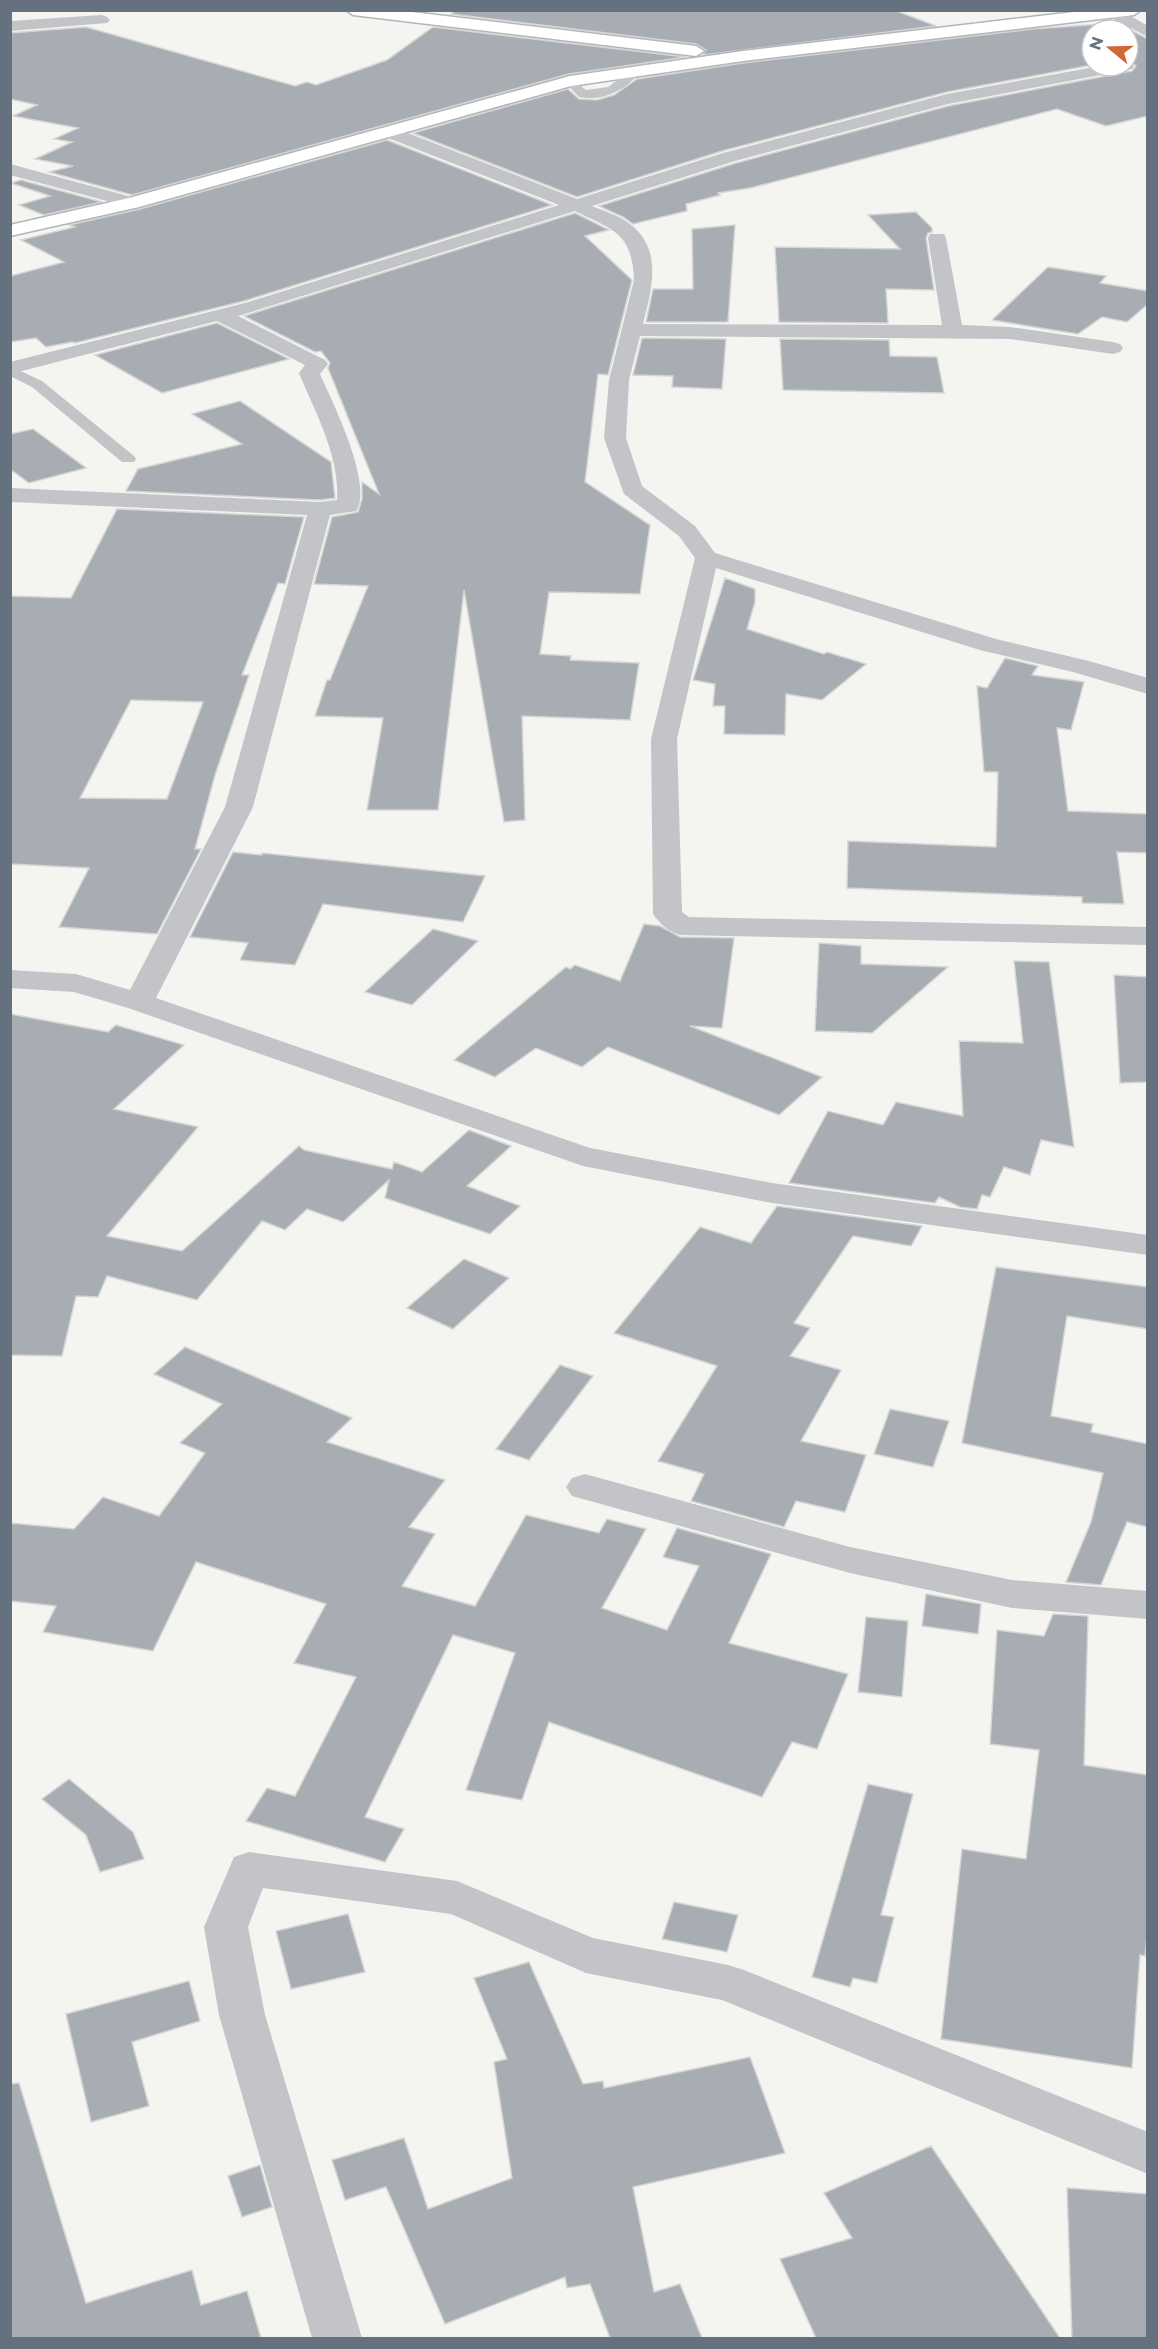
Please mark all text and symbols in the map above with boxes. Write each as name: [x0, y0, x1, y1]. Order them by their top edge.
north arrow: [1080, 18, 1140, 78]
text: N: [1085, 34, 1107, 52]

